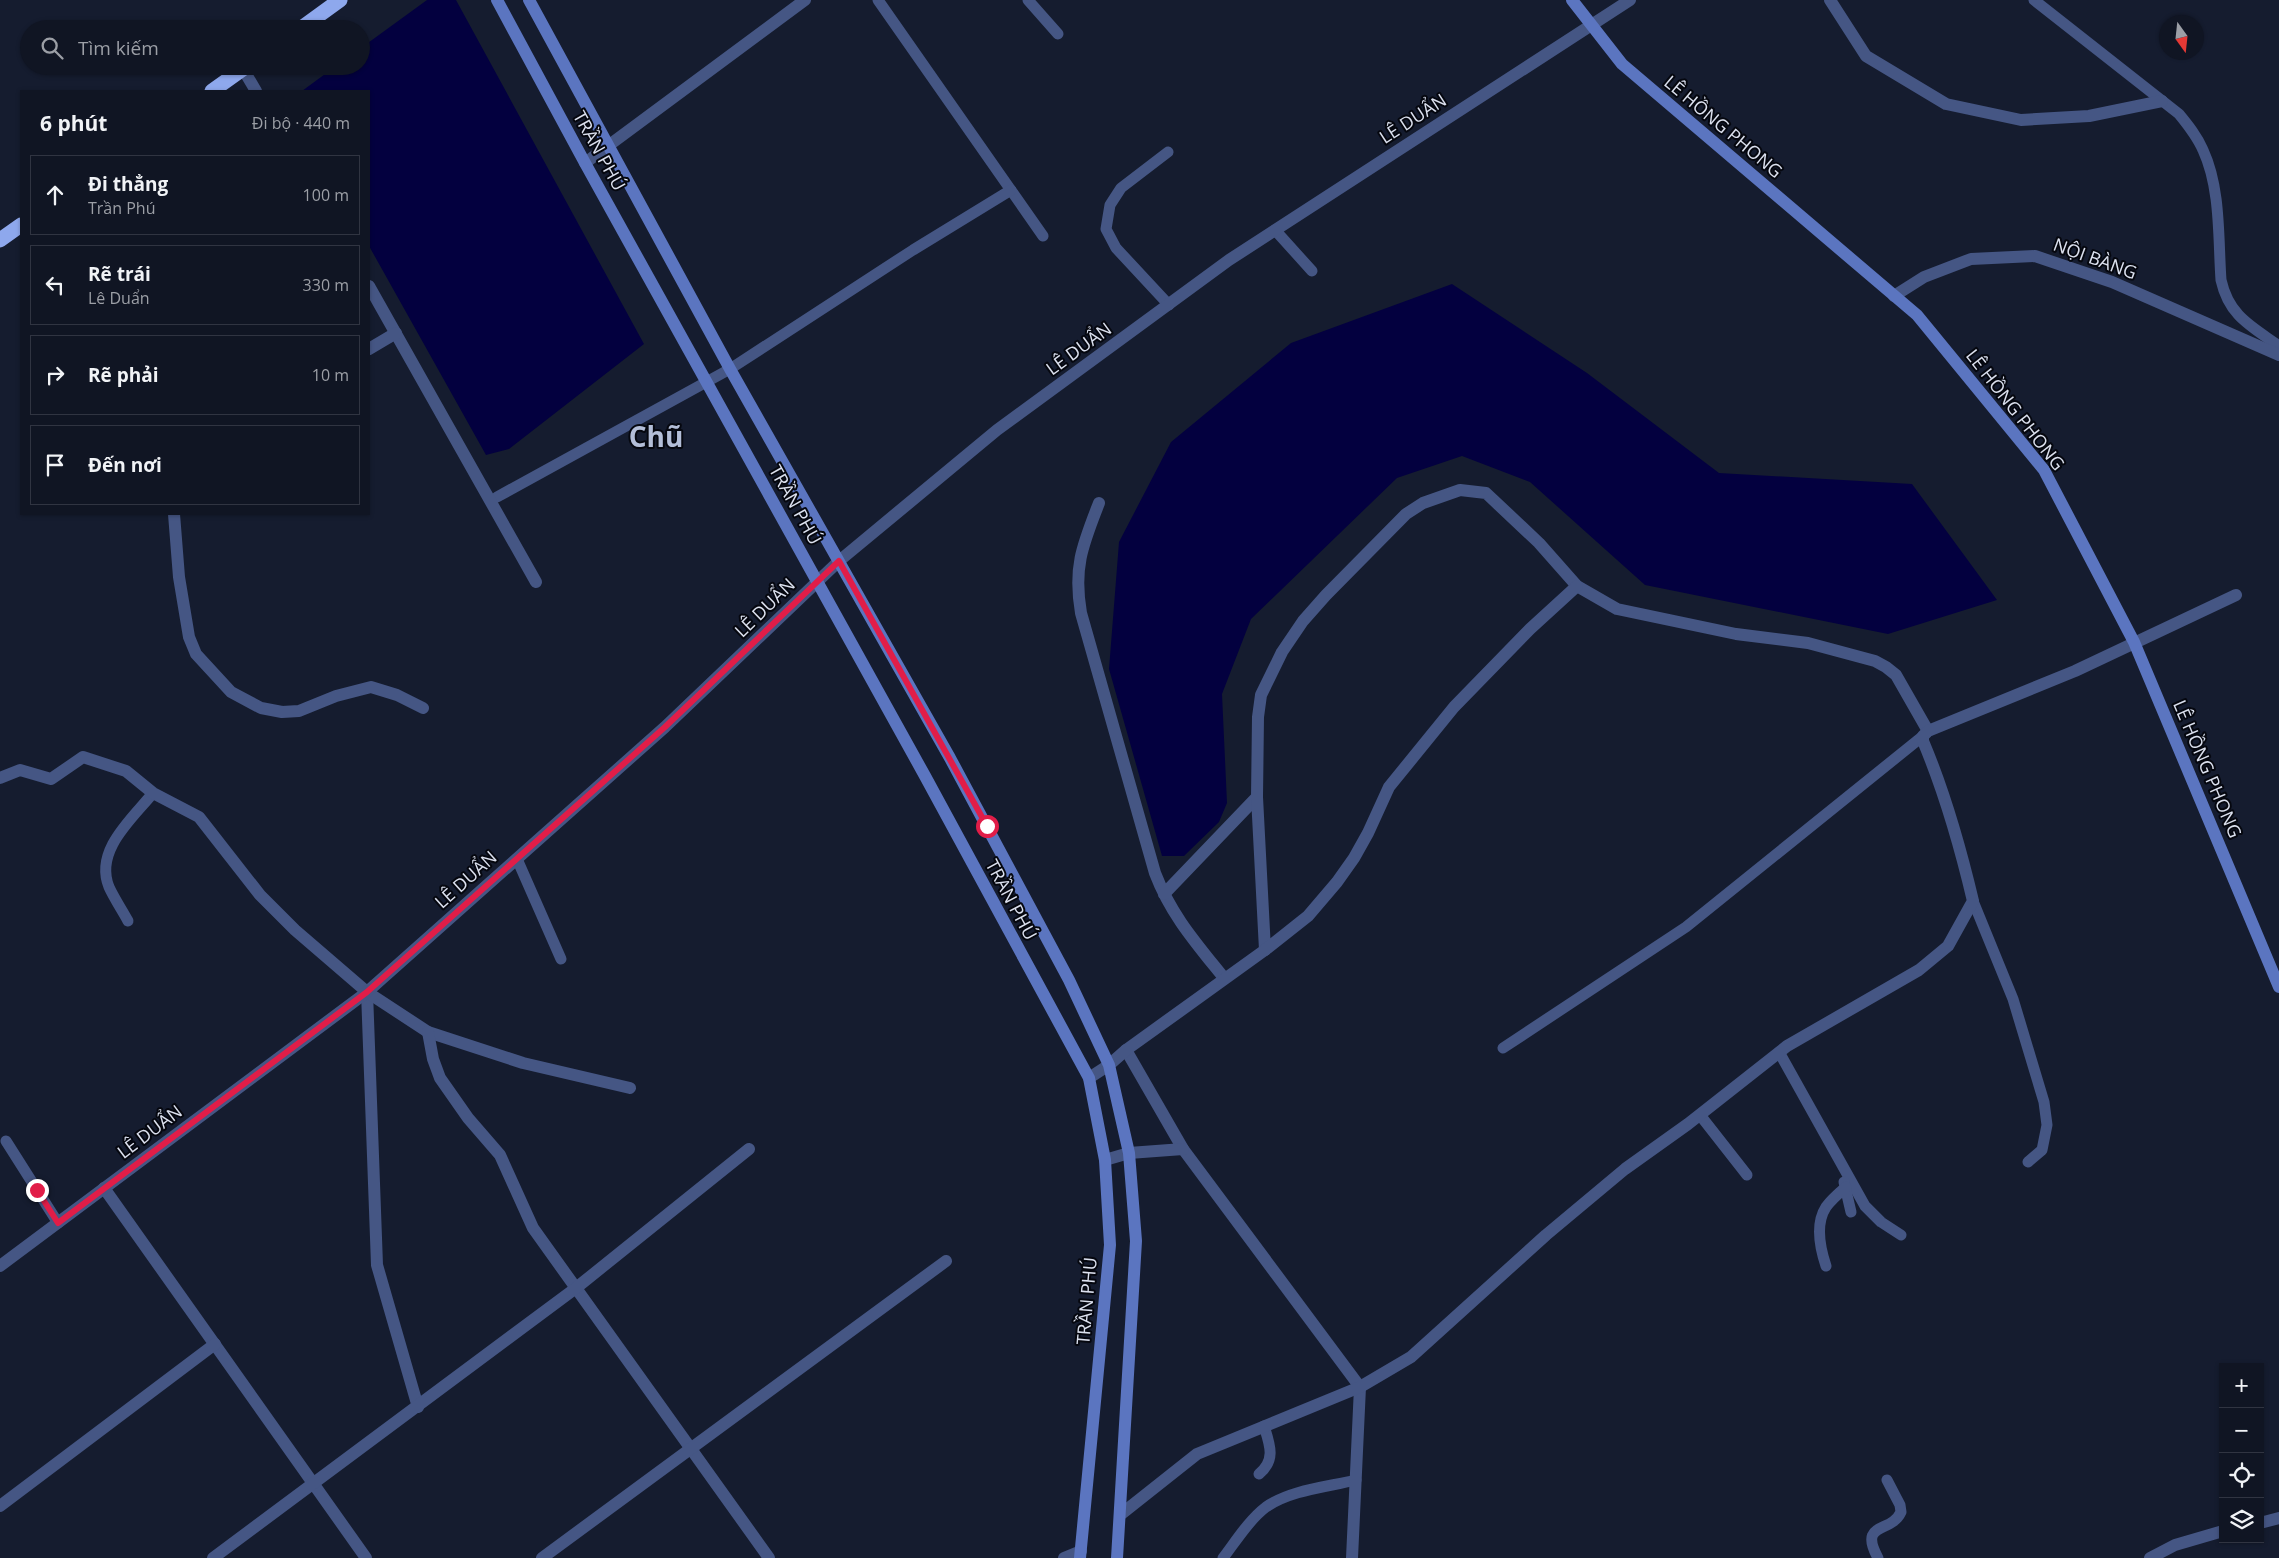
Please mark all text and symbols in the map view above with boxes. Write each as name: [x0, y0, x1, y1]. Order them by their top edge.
north arrow: [2159, 15, 2204, 60]
search box: [20, 20, 370, 75]
icon: search: [38, 34, 66, 62]
text: Tìm kiếm: [78, 35, 159, 61]
street label: LÊ HỒNG PHONG: [1659, 70, 1788, 183]
street label: LÊ DUẨN: [1374, 88, 1451, 149]
street label: TRẦN PHÚ: [568, 106, 632, 195]
text: 6 phút: [40, 109, 107, 137]
text: Đi bộ · 440 m: [252, 112, 350, 134]
text: Đi thẳng: [88, 171, 168, 197]
icon: ahead: [41, 181, 69, 209]
text: 100 m: [303, 184, 349, 206]
text: Trần Phú: [88, 197, 155, 219]
street label: NỘI BÀNG: [2050, 232, 2140, 284]
text: Rẽ trái: [88, 261, 151, 287]
icon: left: [41, 271, 69, 299]
text: 330 m: [303, 274, 349, 296]
text: Lê Duẩn: [88, 287, 150, 309]
street label: LÊ DUẨN: [1041, 316, 1116, 380]
street label: LÊ HỒNG PHONG: [1961, 344, 2071, 475]
icon: right: [41, 361, 69, 389]
text: Rẽ phải: [88, 362, 159, 388]
text: 10 m: [312, 364, 349, 386]
district label: Chũ: [629, 417, 683, 455]
icon: arrive: [41, 451, 69, 479]
text: Đến nơi: [88, 452, 162, 478]
street label: TRẦN PHÚ: [764, 460, 828, 549]
street label: LÊ DUẨN: [729, 573, 800, 642]
street label: LÊ HỒNG PHONG: [2168, 696, 2248, 841]
route start: [976, 815, 999, 838]
street label: LÊ DUẨN: [429, 845, 501, 913]
street label: TRẦN PHÚ: [981, 855, 1043, 944]
street label: LÊ DUẨN: [112, 1099, 187, 1163]
route end: [26, 1179, 49, 1202]
street label: TRẦN PHÚ: [1070, 1256, 1102, 1346]
map controls: [2219, 1363, 2264, 1543]
button: +: [2219, 1363, 2264, 1408]
button: −: [2219, 1408, 2264, 1453]
button: locate: [2219, 1453, 2264, 1498]
button: layers: [2219, 1498, 2264, 1543]

